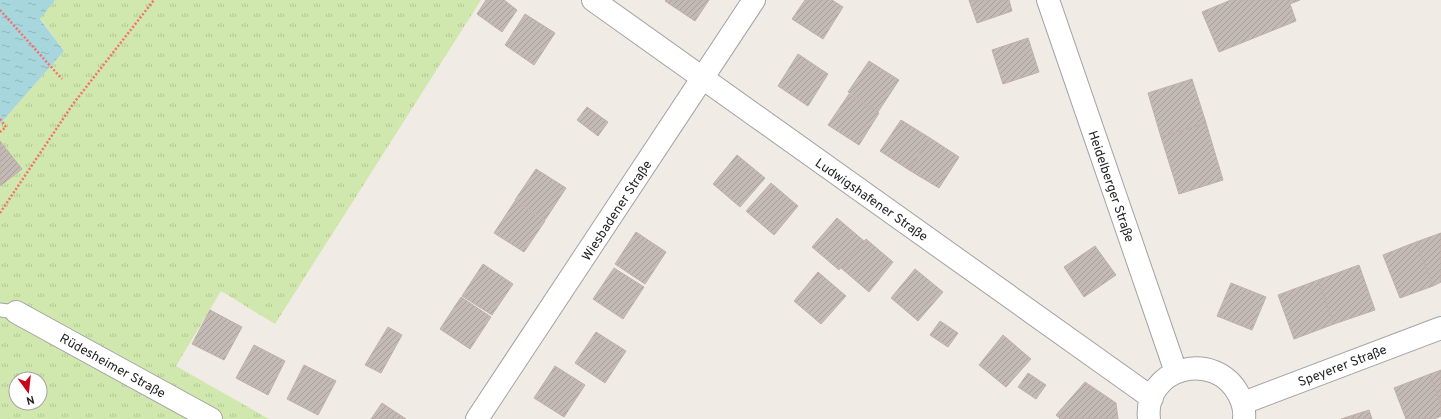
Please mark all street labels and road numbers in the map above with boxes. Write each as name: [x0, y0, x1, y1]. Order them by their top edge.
street label: Heidelberger Straße: [1084, 129, 1137, 245]
street label: Ludwigshafener Straße: [811, 156, 930, 246]
street label: Wiesbadener Straße: [579, 158, 656, 264]
street label: Rüdesheimer Straße: [56, 331, 168, 402]
street label: Speyerer Straße: [1296, 343, 1389, 391]

